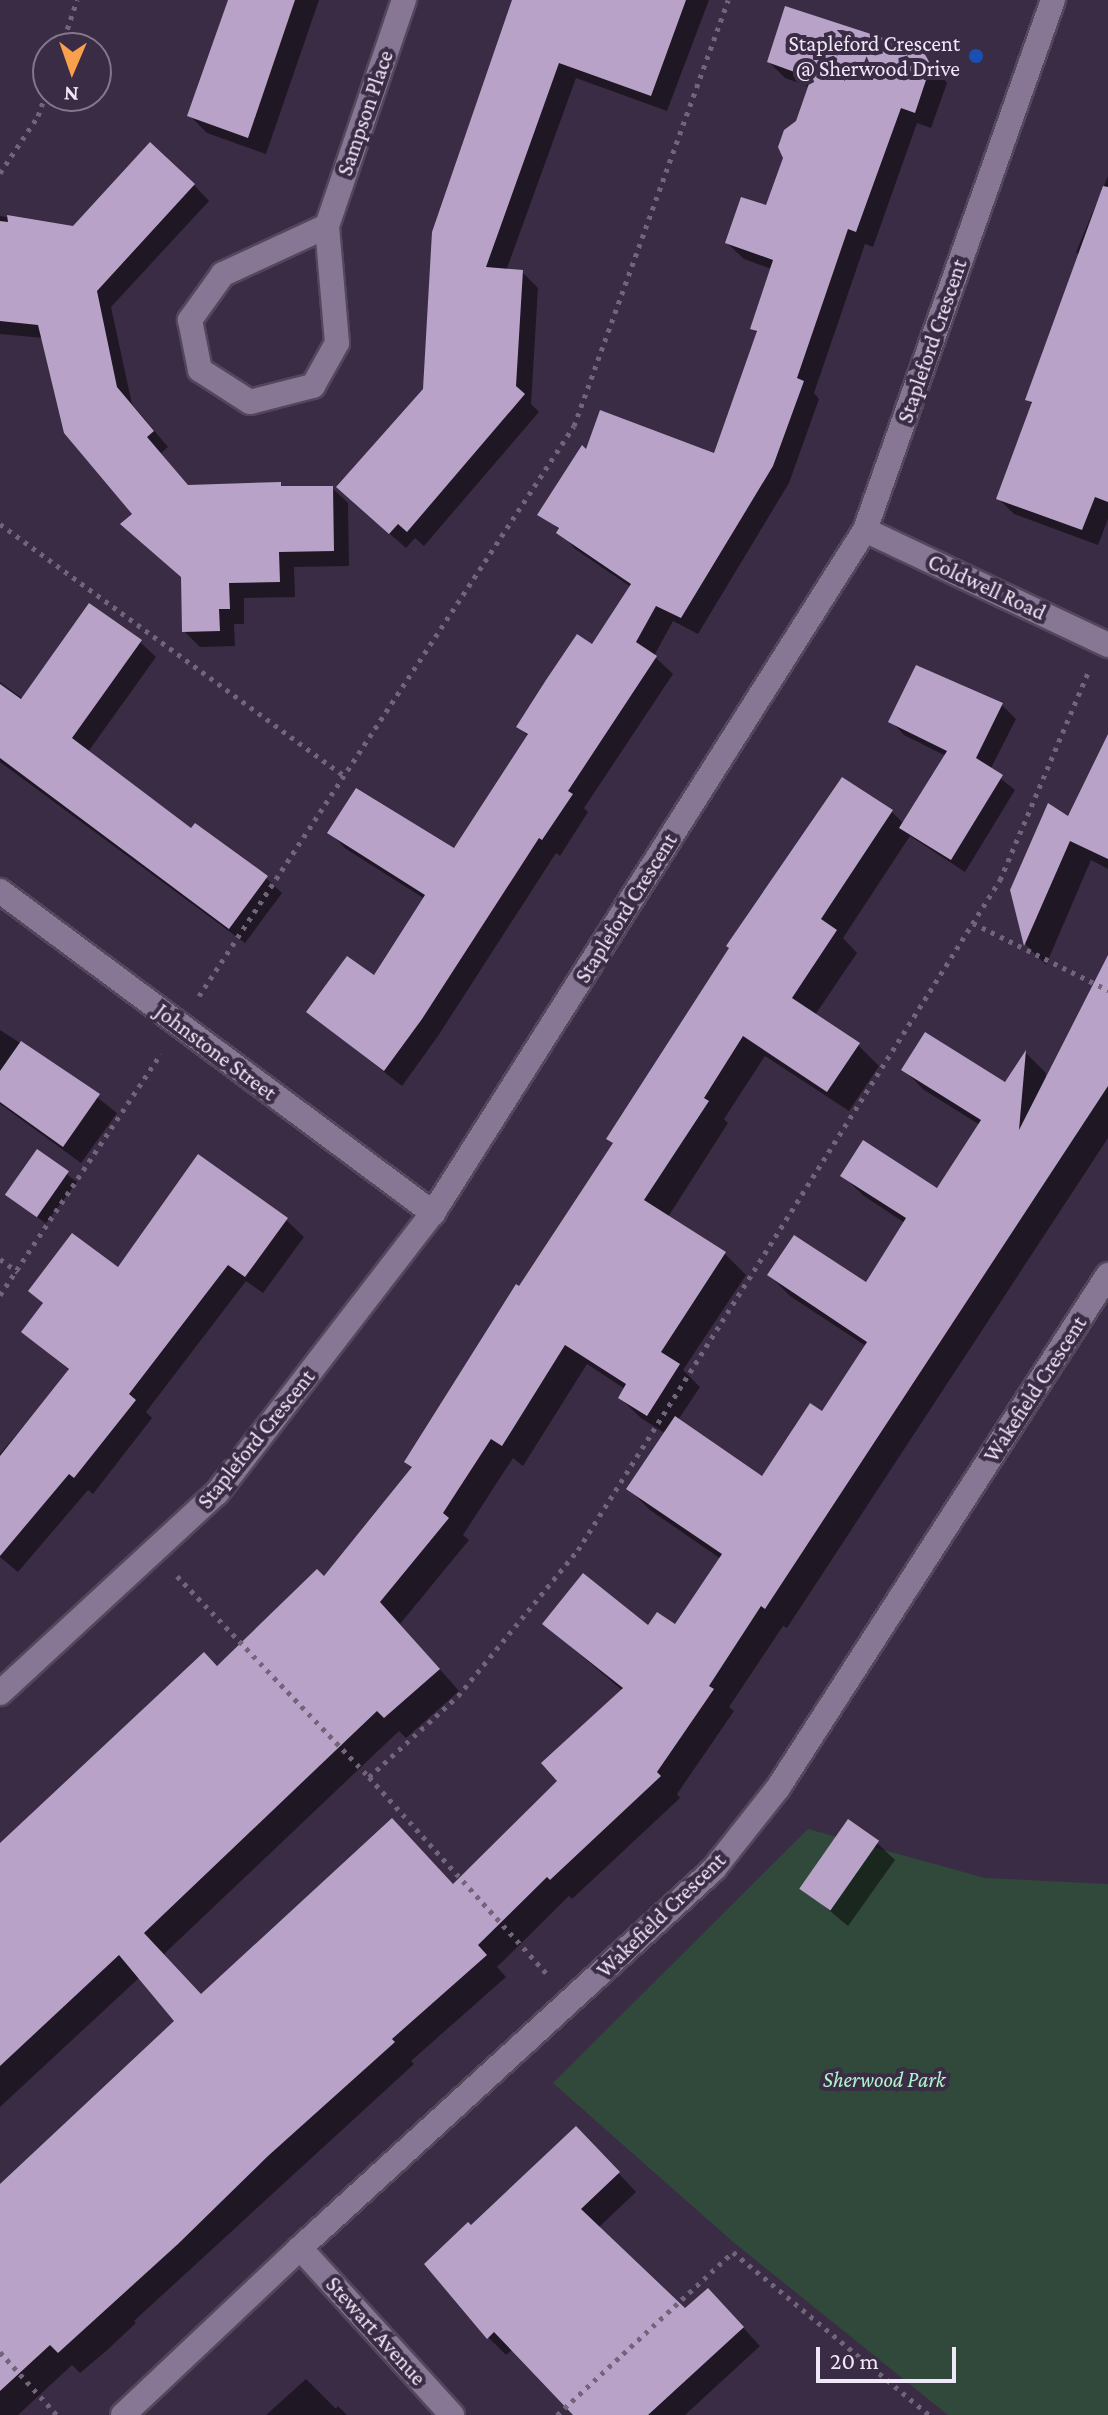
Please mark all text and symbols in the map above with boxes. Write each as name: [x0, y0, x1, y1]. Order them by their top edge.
place label: Stapleford Crescent @ Sherwood Drive: [789, 30, 960, 82]
north arrow: [32, 32, 112, 112]
street label: Sampson Place: [331, 47, 399, 179]
marker: Stapleford Crescent @ Sherwood Drive: [967, 47, 985, 65]
text: N: [63, 82, 79, 107]
street label: Stapleford Crescent: [892, 256, 972, 426]
street label: Coldwell Road: [924, 548, 1050, 626]
street label: Stapleford Crescent: [569, 828, 683, 988]
street label: Johnstone Street: [150, 998, 282, 1106]
street label: Wakefield Crescent: [978, 1311, 1092, 1467]
street label: Stapleford Crescent: [192, 1364, 320, 1514]
street label: Wakefield Crescent: [591, 1847, 731, 1983]
park label: Sherwood Park: [823, 2067, 945, 2093]
street label: Stewart Avenue: [320, 2271, 432, 2391]
scale bar: [820, 2331, 960, 2381]
text: 20 m: [830, 2347, 879, 2374]

